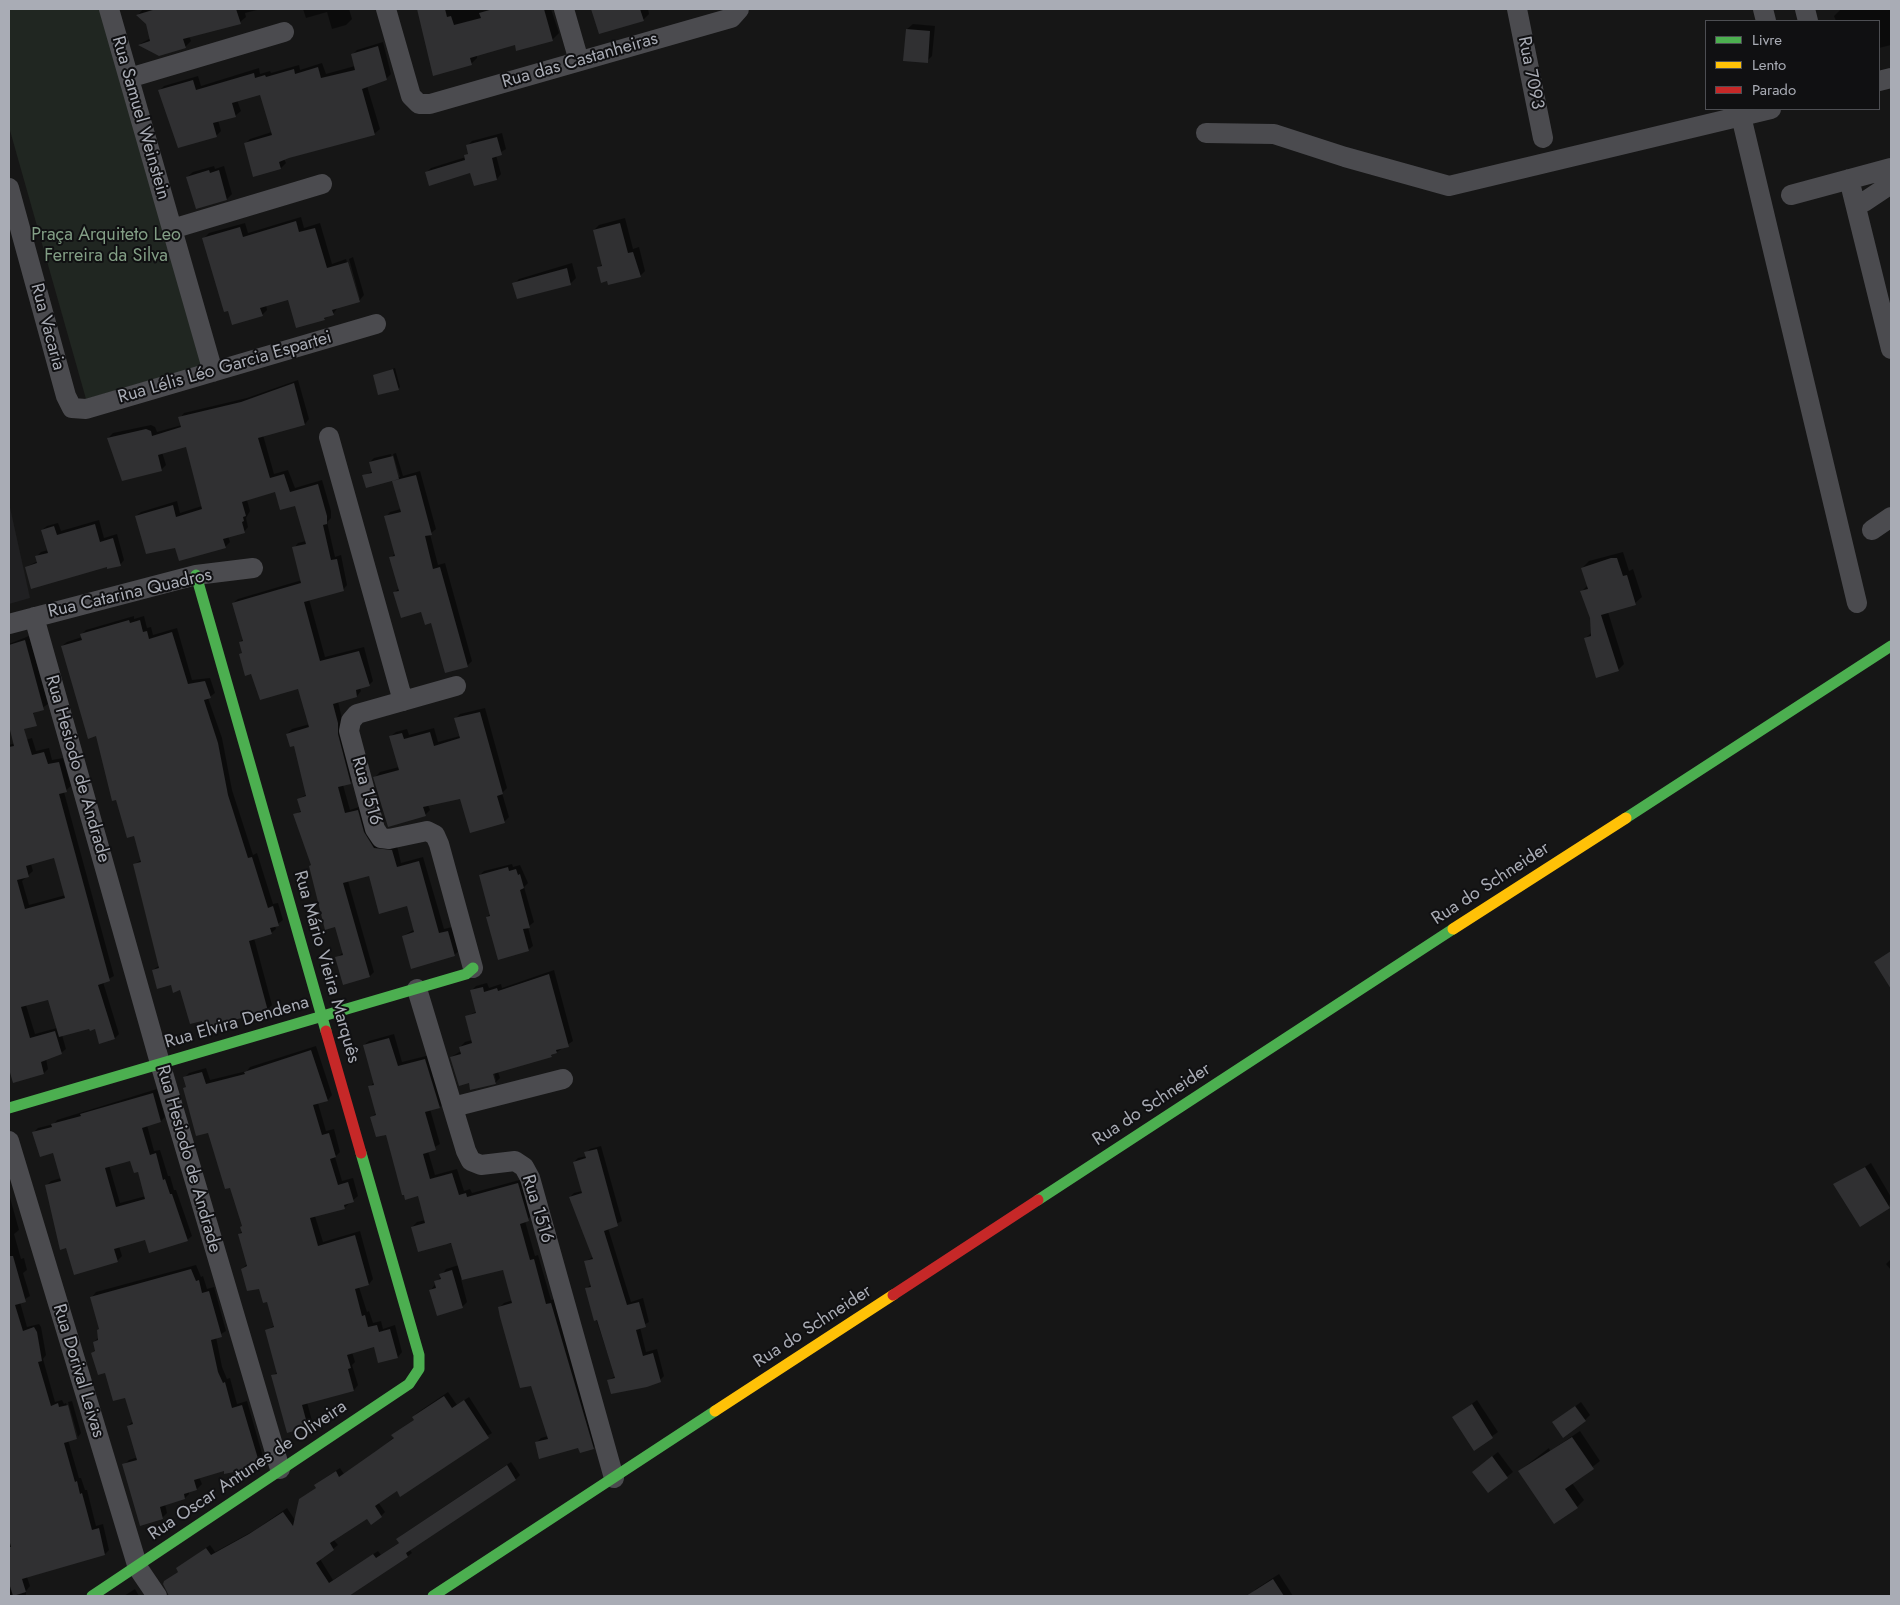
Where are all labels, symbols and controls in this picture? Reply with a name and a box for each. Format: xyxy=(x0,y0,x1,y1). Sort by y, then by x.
legend xyxy=(1705,20,1880,110)
street label: Rua das Castanheiras xyxy=(499,28,661,94)
text: Livre xyxy=(1752,29,1782,51)
street label: Rua Samuel Weinstein xyxy=(106,34,174,202)
street label: Rua 7093 xyxy=(1512,35,1548,111)
text: Lento xyxy=(1752,54,1786,76)
text: Parado xyxy=(1752,79,1796,101)
park label: Praça Arquiteto Leo Ferreira da Silva xyxy=(31,225,181,268)
street label: Rua Vacaria xyxy=(25,281,69,373)
street label: Rua Lélis Léo Garcia Espartei xyxy=(116,327,334,409)
street label: Rua Catarina Quadros xyxy=(46,565,214,623)
street label: Rua Hesiodo de Andrade xyxy=(40,673,114,865)
street label: Rua 1516 xyxy=(346,754,386,828)
street label: Rua do Schneider xyxy=(1428,838,1554,930)
street label: Rua Mário Vieira Marquês xyxy=(288,868,364,1066)
street label: Rua Elvira Dendena xyxy=(162,992,312,1054)
street label: Rua do Schneider xyxy=(1089,1059,1215,1151)
street label: Rua Hesiodo de Andrade xyxy=(151,1063,225,1255)
street label: Rua 1516 xyxy=(516,1172,558,1246)
street label: Rua do Schneider xyxy=(750,1281,876,1373)
street label: Rua Dorival Leivas xyxy=(47,1302,109,1440)
street label: Rua Oscar Antunes de Oliveira xyxy=(145,1396,351,1546)

